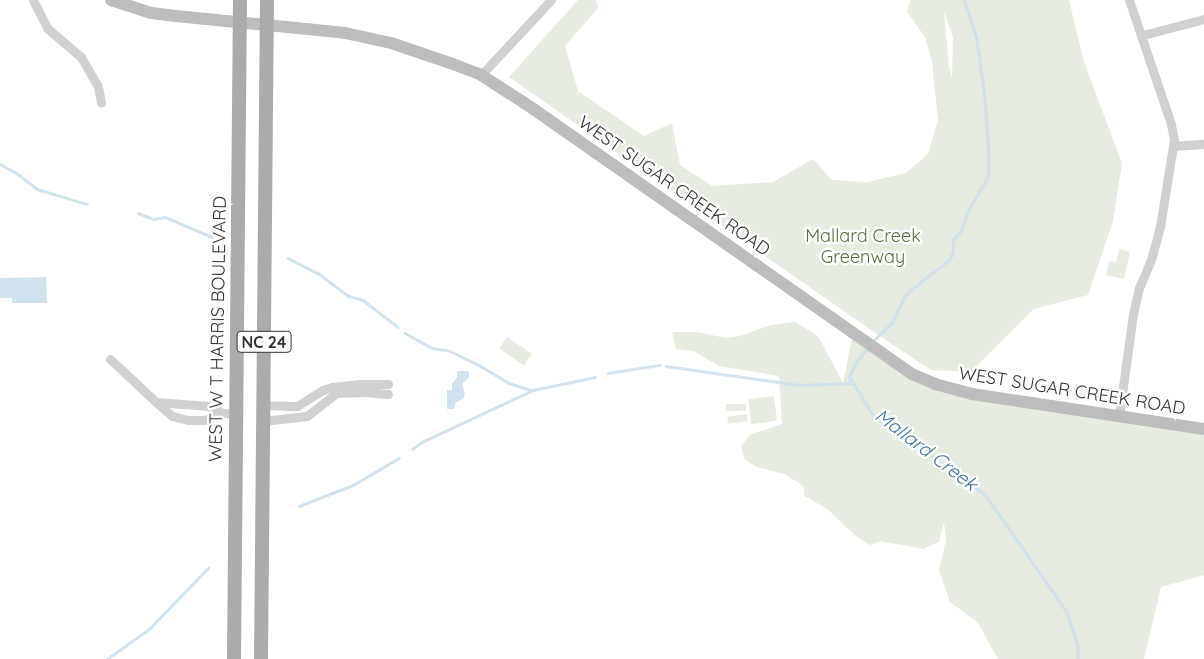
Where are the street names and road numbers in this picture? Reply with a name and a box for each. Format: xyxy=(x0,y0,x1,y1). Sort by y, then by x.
street label: WEST SUGAR CREEK ROAD xyxy=(574,111,774,261)
street label: WEST W T HARRIS BOULEVARD xyxy=(205,196,231,462)
road number: NC 24 xyxy=(236,328,292,356)
street label: WEST SUGAR CREEK ROAD xyxy=(957,362,1187,420)

